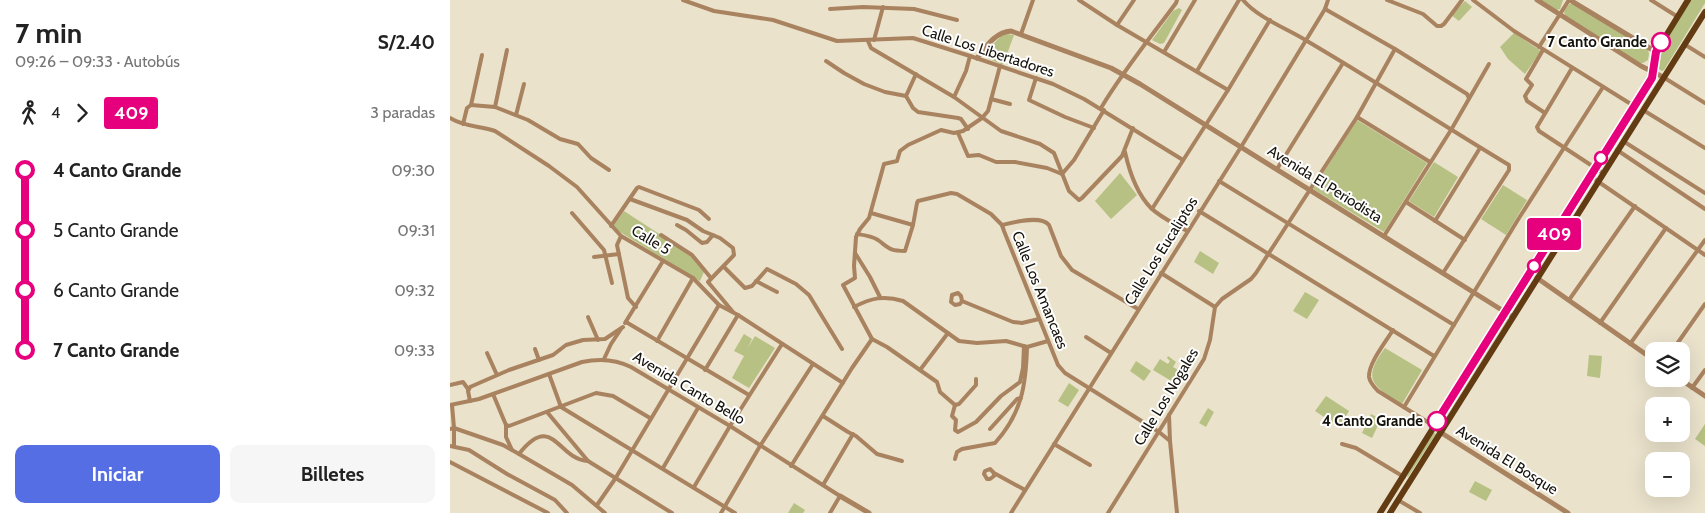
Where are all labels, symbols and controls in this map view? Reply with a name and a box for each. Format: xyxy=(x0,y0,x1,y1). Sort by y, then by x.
text: 7 min xyxy=(15,16,82,50)
street label: Calle Los Libertadores xyxy=(919,21,1057,81)
text: S/2.40 xyxy=(378,31,435,54)
marker: 7 Canto Grande xyxy=(1651,32,1671,52)
place label: 7 Canto Grande xyxy=(1547,33,1647,51)
text: 09:26 – 09:33 · Autobús xyxy=(15,52,180,71)
icon: walk xyxy=(15,99,43,127)
icon: forward xyxy=(68,99,96,127)
text: 409 xyxy=(114,102,148,124)
text: 4 xyxy=(51,103,60,122)
text: 3 paradas xyxy=(370,103,435,122)
street label: Avenida El Periodista xyxy=(1264,142,1386,227)
unlabelled marker xyxy=(1594,151,1608,165)
text: 4 Canto Grande xyxy=(53,159,181,182)
text: 09:30 xyxy=(392,161,435,180)
street label: Calle Los Eucaliptos xyxy=(1121,194,1201,308)
line badge: 409 xyxy=(1525,218,1583,250)
text: 5 Canto Grande xyxy=(53,219,178,242)
text: 09:31 xyxy=(398,221,435,240)
street label: Calle 5 xyxy=(628,221,674,259)
text: 409 xyxy=(1537,223,1571,245)
street label: Calle Los Amancaes xyxy=(1008,228,1072,352)
unlabelled marker xyxy=(1527,259,1541,273)
text: 6 Canto Grande xyxy=(53,279,179,302)
text: 09:32 xyxy=(394,281,435,300)
text: 7 Canto Grande xyxy=(53,339,179,362)
text: 09:33 xyxy=(394,341,435,360)
map controls xyxy=(1645,342,1690,497)
button: layers xyxy=(1645,342,1690,387)
street label: Calle Los Nogales xyxy=(1130,345,1202,449)
street label: Avenida Canto Bello xyxy=(630,347,748,429)
button: + xyxy=(1645,397,1690,442)
marker: 4 Canto Grande xyxy=(1427,411,1447,431)
place label: 4 Canto Grande xyxy=(1322,412,1423,430)
street label: Avenida El Bosque xyxy=(1453,421,1561,499)
button: Iniciar xyxy=(15,445,220,503)
button: Billetes xyxy=(230,445,435,503)
button: − xyxy=(1645,452,1690,497)

